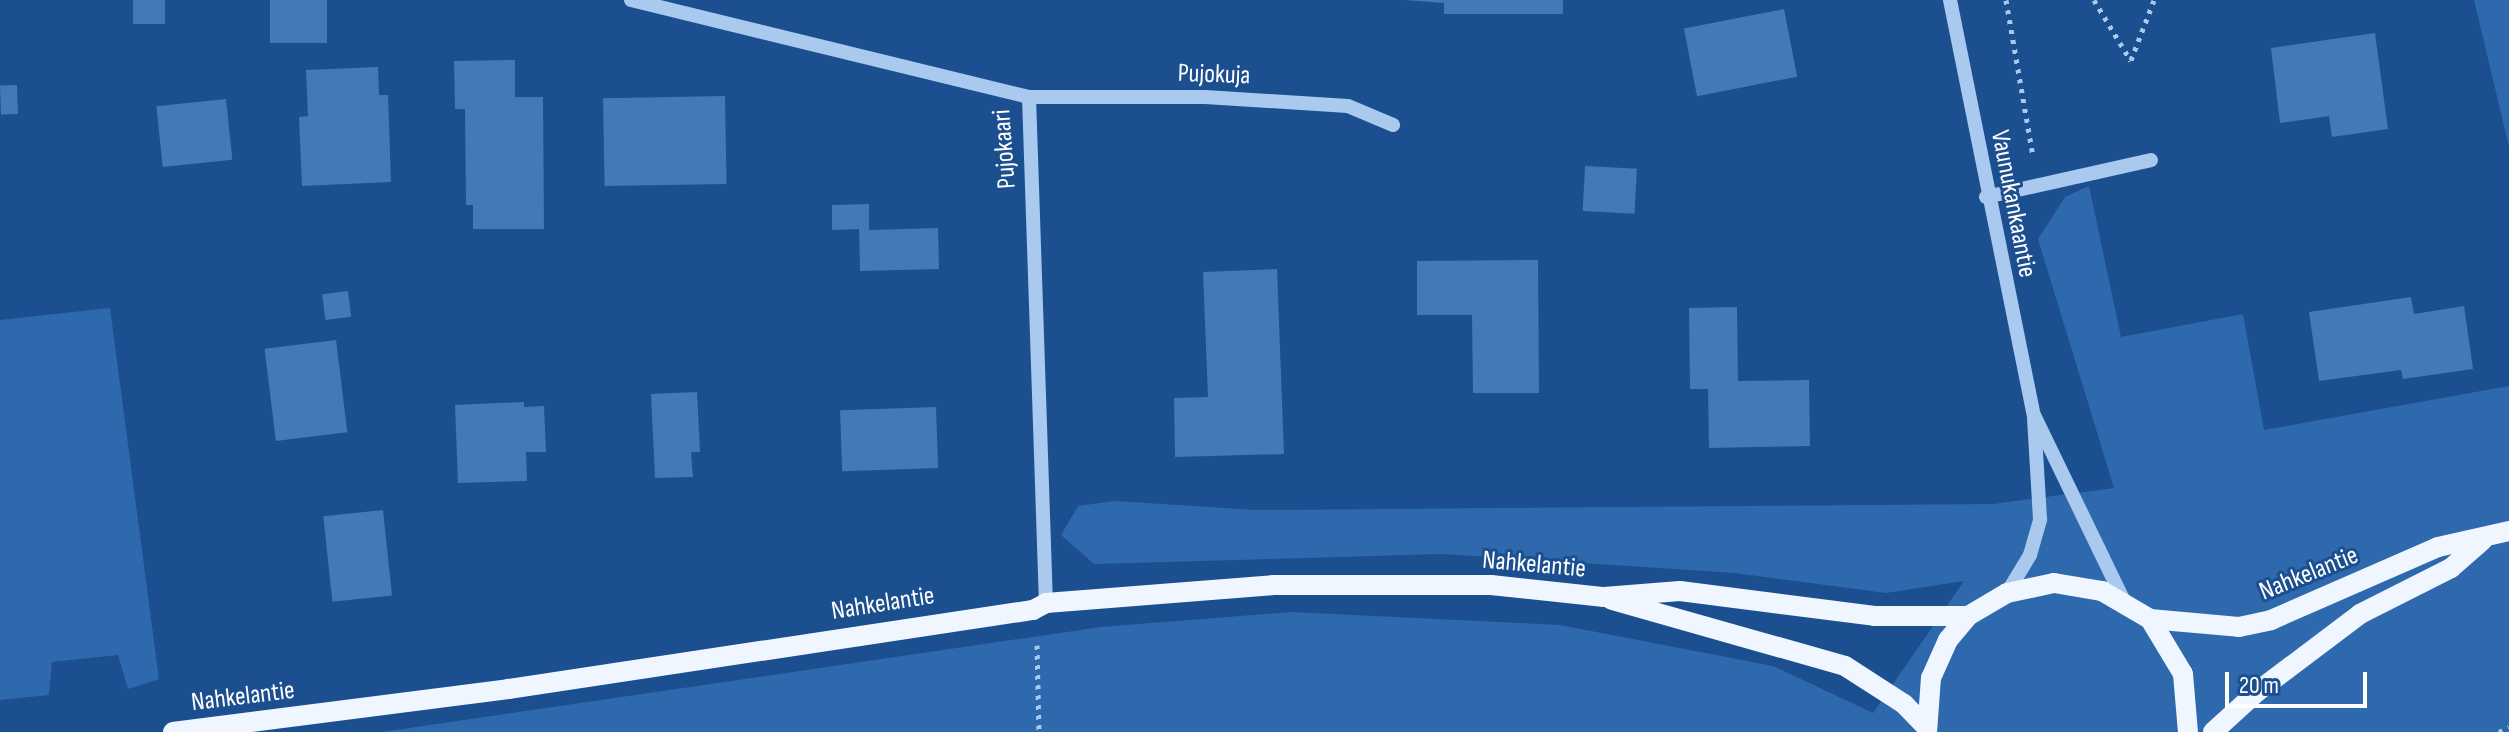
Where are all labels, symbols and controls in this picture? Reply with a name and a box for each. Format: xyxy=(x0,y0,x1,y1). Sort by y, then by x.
street label: Pujokuja xyxy=(1177,58,1251,92)
street label: Pujokaari xyxy=(987,108,1023,190)
street label: Vaunukankaantie xyxy=(1983,128,2043,280)
street label: Nahkelantie xyxy=(2255,540,2363,608)
street label: Nahkelantie xyxy=(1481,545,1587,585)
street label: Nahkelantie xyxy=(829,580,937,628)
scale bar xyxy=(2229,656,2371,706)
text: 20 m xyxy=(2239,671,2279,700)
street label: Nahkelantie xyxy=(190,675,296,719)

